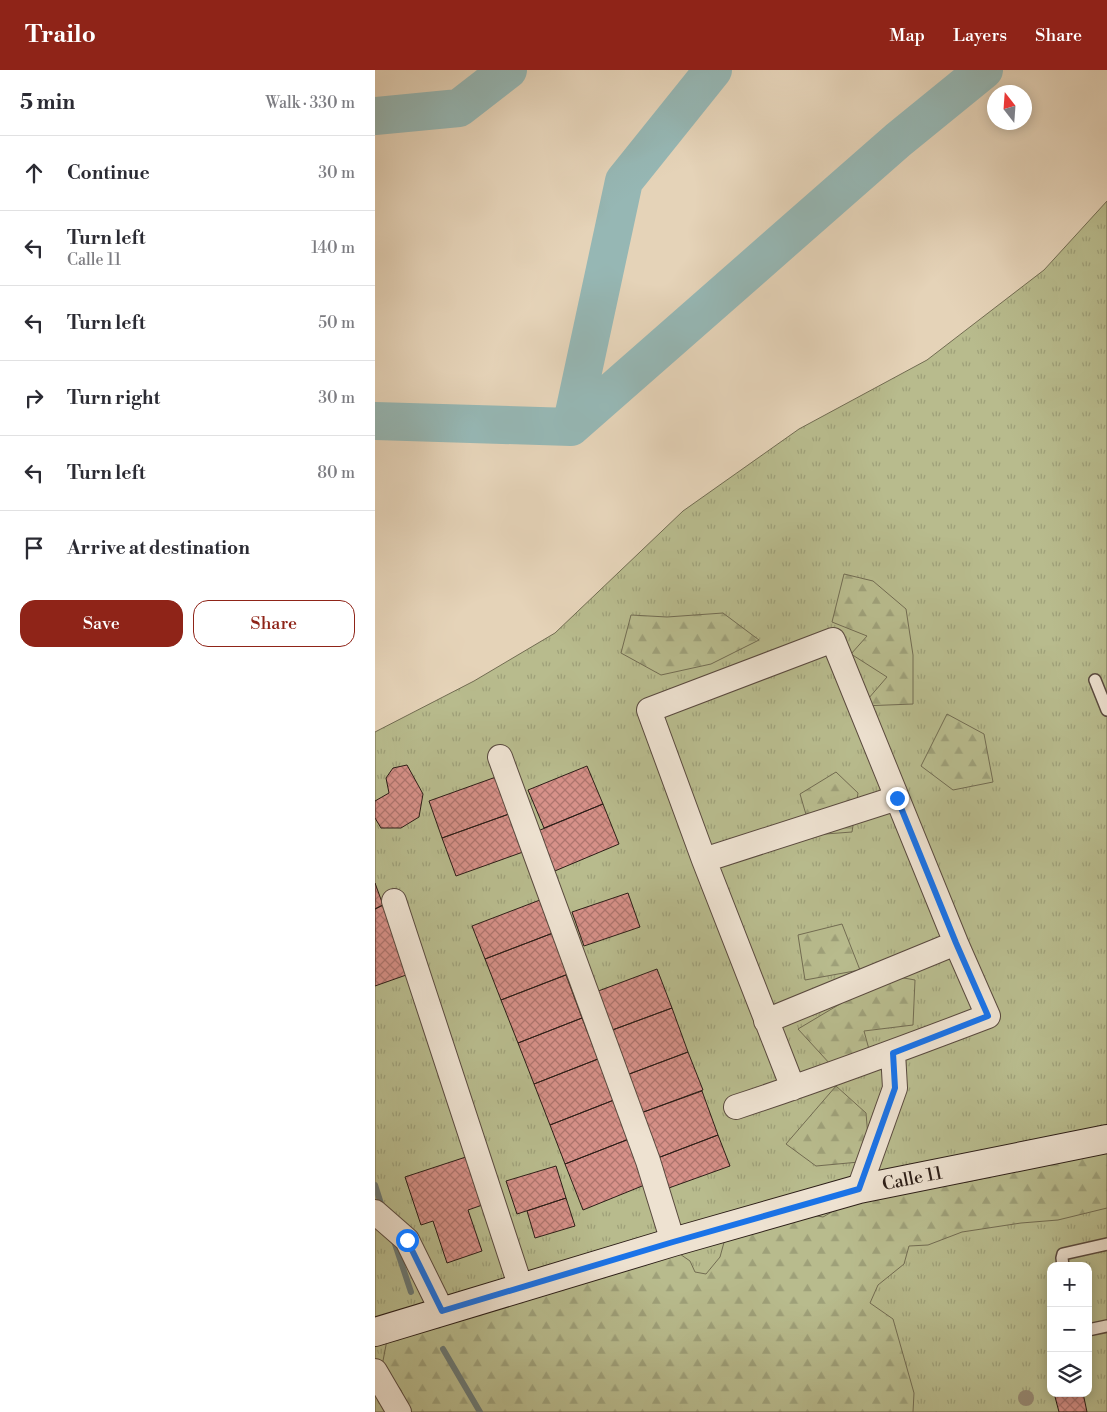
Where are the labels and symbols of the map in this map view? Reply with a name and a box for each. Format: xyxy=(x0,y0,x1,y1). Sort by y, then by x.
north arrow xyxy=(987,85,1032,130)
route end xyxy=(886,787,909,810)
street label: Calle 11 xyxy=(880,1161,945,1196)
route start xyxy=(396,1229,419,1252)

